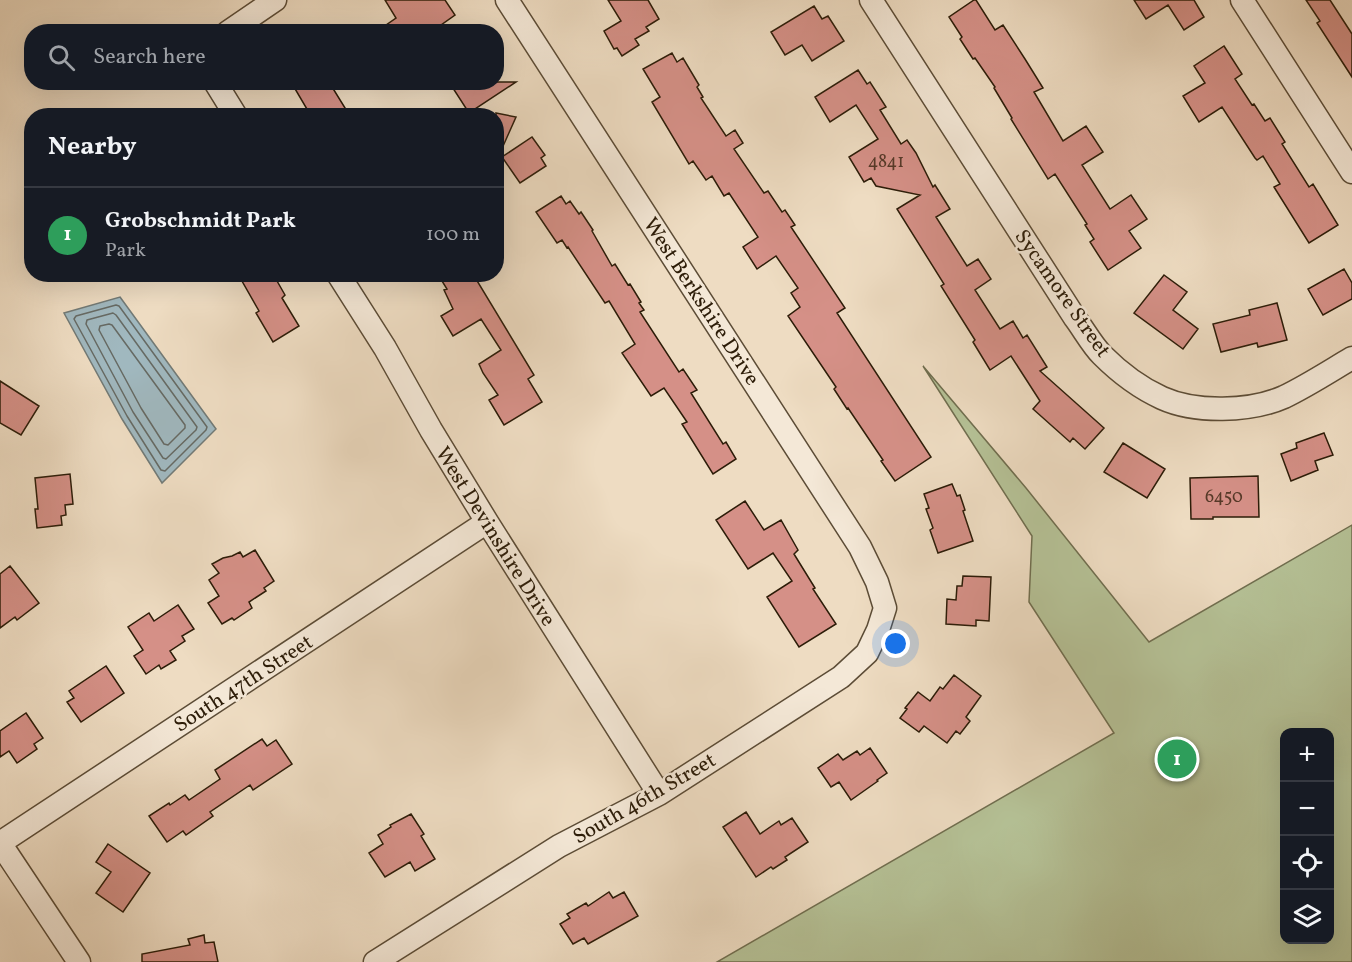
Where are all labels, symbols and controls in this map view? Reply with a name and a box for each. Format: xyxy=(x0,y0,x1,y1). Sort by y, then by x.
search box xyxy=(24,24,504,90)
icon: search xyxy=(45,41,78,74)
text: Search here xyxy=(93,42,206,73)
text: Nearby xyxy=(48,129,137,165)
house number: 4841 xyxy=(868,150,904,175)
text: Grobschmidt Park xyxy=(105,206,296,237)
street label: West Berkshire Drive xyxy=(635,212,766,392)
text: 1 xyxy=(63,221,72,249)
text: 100 m xyxy=(426,221,480,249)
street label: Sycamore Street xyxy=(1007,224,1117,364)
text: Park xyxy=(105,237,146,265)
street label: West Devinshire Drive xyxy=(428,441,562,632)
house number: 6450 xyxy=(1205,485,1243,510)
street label: South 47th Street xyxy=(169,628,319,740)
your location xyxy=(881,629,910,658)
map controls xyxy=(1280,728,1334,944)
button: + xyxy=(1280,728,1334,782)
pin: 1 xyxy=(1158,736,1196,782)
street label: South 46th Street xyxy=(568,747,722,852)
button: − xyxy=(1280,782,1334,836)
button: locate xyxy=(1280,836,1334,890)
button: layers xyxy=(1280,890,1334,944)

